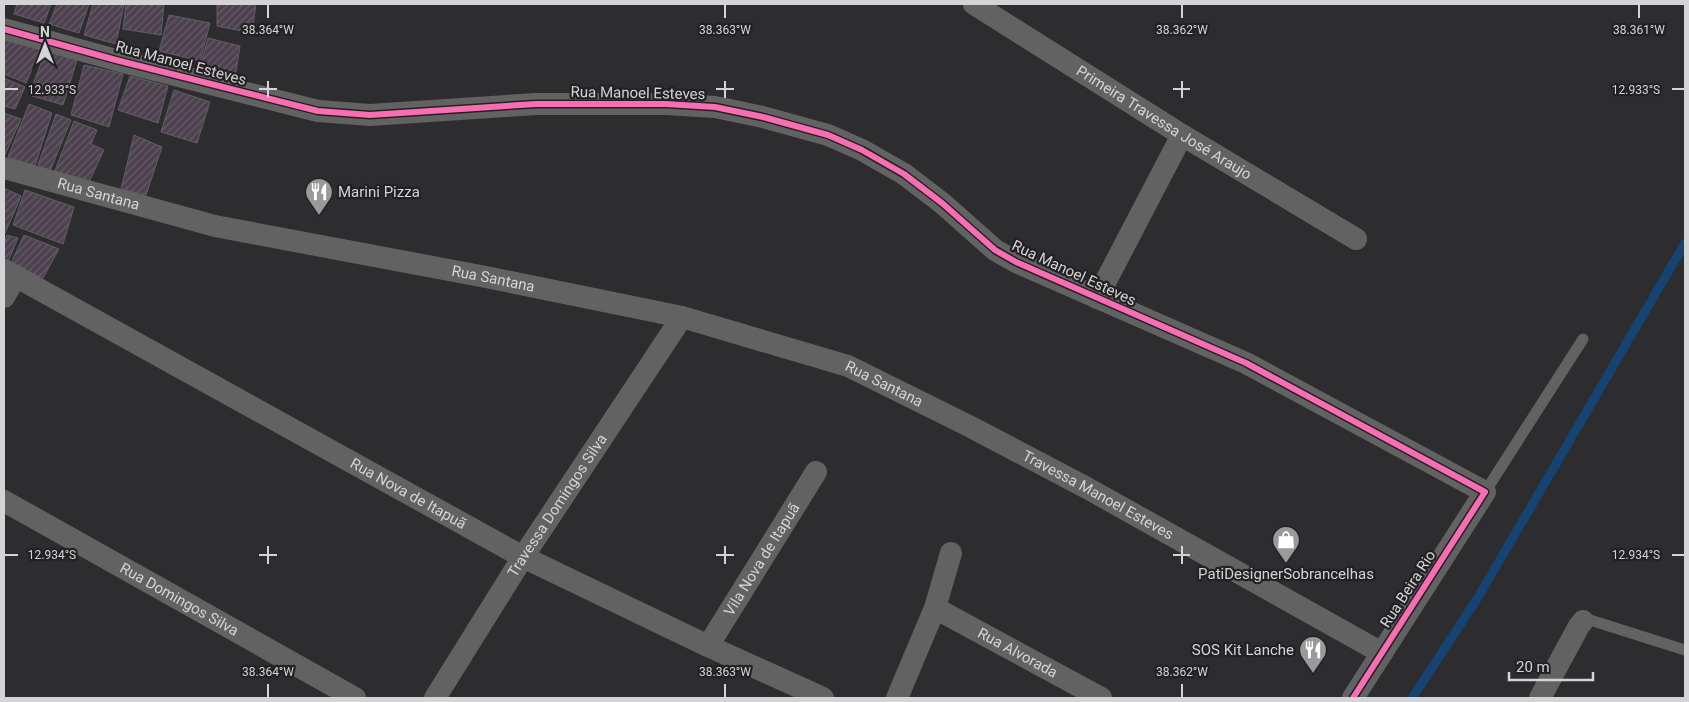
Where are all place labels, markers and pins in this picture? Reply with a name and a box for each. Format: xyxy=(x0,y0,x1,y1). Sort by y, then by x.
restaurant icon: Marini Pizza xyxy=(304,177,334,216)
place label: Marini Pizza xyxy=(338,183,420,201)
shop icon: PatiDesignerSobrancelhas xyxy=(1271,525,1301,564)
place label: PatiDesignerSobrancelhas xyxy=(1198,565,1374,583)
restaurant icon: SOS Kit Lanche xyxy=(1298,635,1328,674)
place label: SOS Kit Lanche xyxy=(1192,641,1294,659)

